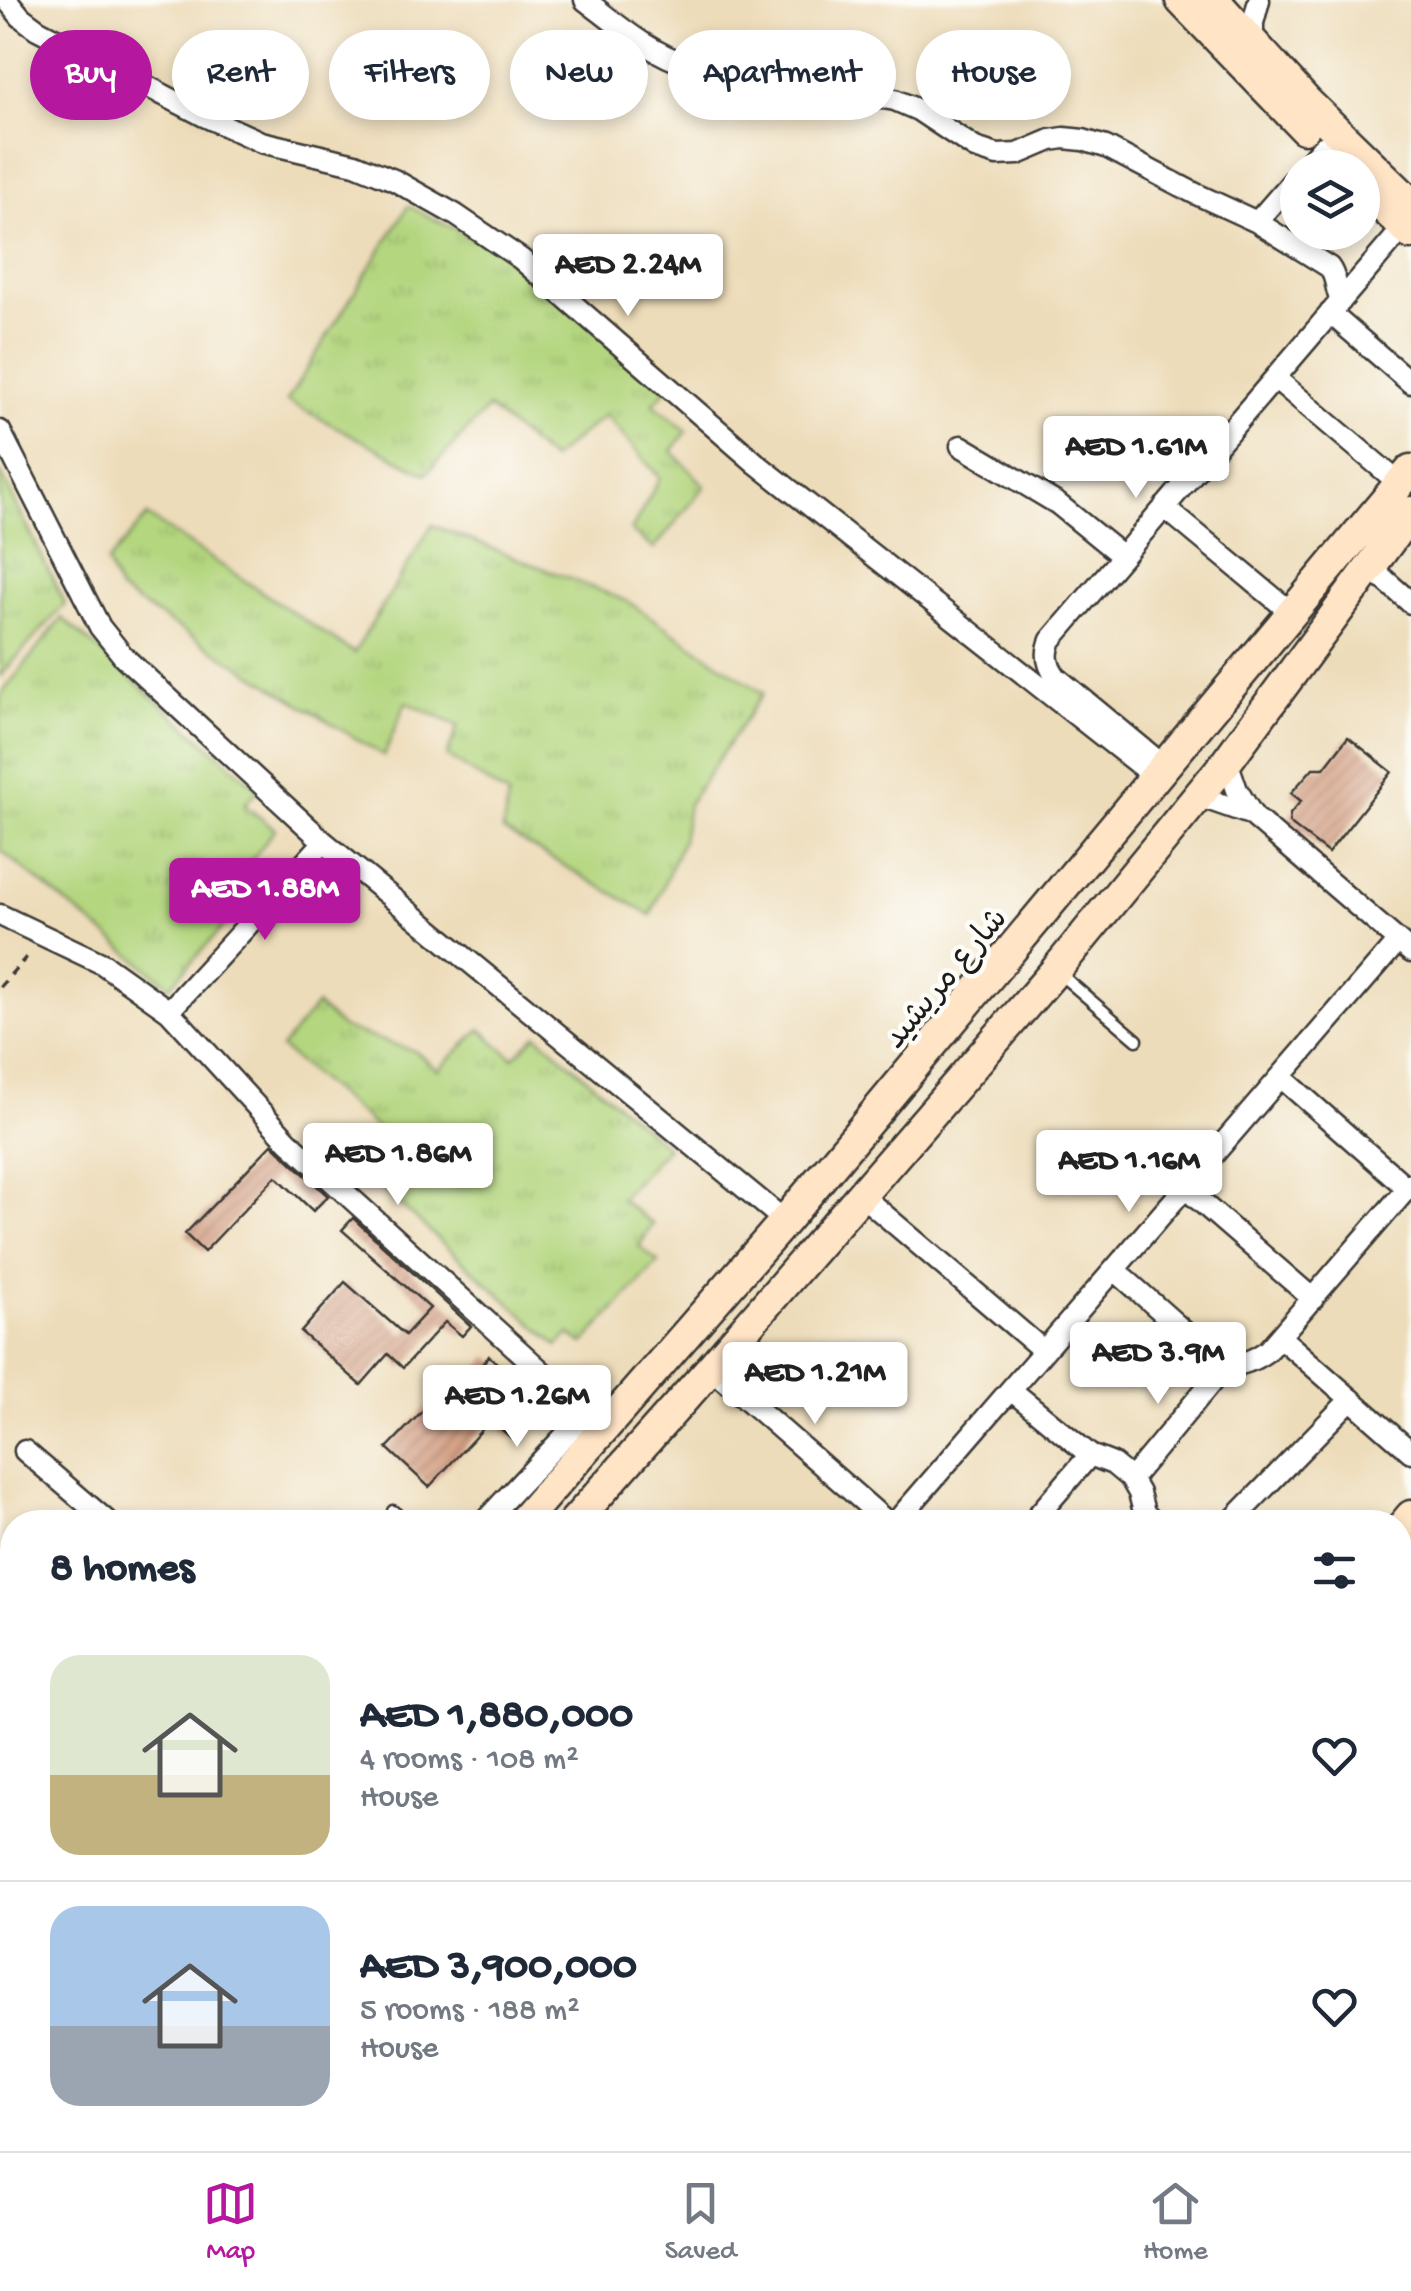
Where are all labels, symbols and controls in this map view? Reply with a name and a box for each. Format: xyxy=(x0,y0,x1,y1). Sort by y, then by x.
chip: Buy xyxy=(30,30,152,120)
chip: Rent xyxy=(172,30,309,120)
chip: Filters xyxy=(329,30,490,120)
chip: New xyxy=(510,30,648,120)
chip: Apartment xyxy=(668,30,896,120)
chip: House xyxy=(916,30,1071,120)
map controls xyxy=(1280,150,1380,250)
button: layers xyxy=(1280,150,1380,250)
pin: AED 2.24M xyxy=(514,234,742,319)
text: AED 2.24M xyxy=(555,247,701,285)
pin: AED 1.61M xyxy=(1022,416,1250,501)
text: AED 1.61M xyxy=(1065,429,1207,467)
pin: AED 1.88M xyxy=(151,858,379,943)
text: AED 1.88M xyxy=(191,871,339,909)
street label: شارع مريشيد xyxy=(878,902,1018,1058)
pin: AED 1.86M xyxy=(284,1123,512,1208)
pin: AED 1.16M xyxy=(1015,1130,1243,1215)
text: AED 1.86M xyxy=(325,1136,471,1174)
text: AED 1.16M xyxy=(1058,1143,1200,1181)
pin: AED 3.9M xyxy=(1055,1322,1261,1407)
text: AED 3.9M xyxy=(1092,1335,1224,1373)
pin: AED 1.21M xyxy=(701,1342,929,1427)
text: AED 1.21M xyxy=(744,1355,886,1393)
pin: AED 1.26M xyxy=(403,1365,631,1450)
text: AED 1.26M xyxy=(445,1378,589,1416)
icon: filters xyxy=(1307,1543,1362,1598)
text: 8 homes xyxy=(50,1546,194,1595)
text: AED 1,880,000 xyxy=(360,1693,633,1742)
icon: home xyxy=(130,1695,250,1815)
icon: heart xyxy=(1307,1728,1362,1783)
text: 4 rooms · 108 m² xyxy=(360,1742,579,1780)
text: House xyxy=(360,1780,438,1818)
text: AED 3,900,000 xyxy=(360,1944,637,1993)
icon: home xyxy=(130,1946,250,2066)
icon: heart xyxy=(1307,1979,1362,2034)
text: 5 rooms · 188 m² xyxy=(360,1993,580,2031)
text: House xyxy=(360,2031,438,2069)
tab: Map xyxy=(203,2176,258,2269)
tab: Saved xyxy=(665,2176,736,2269)
tab: Home xyxy=(1143,2176,1208,2269)

